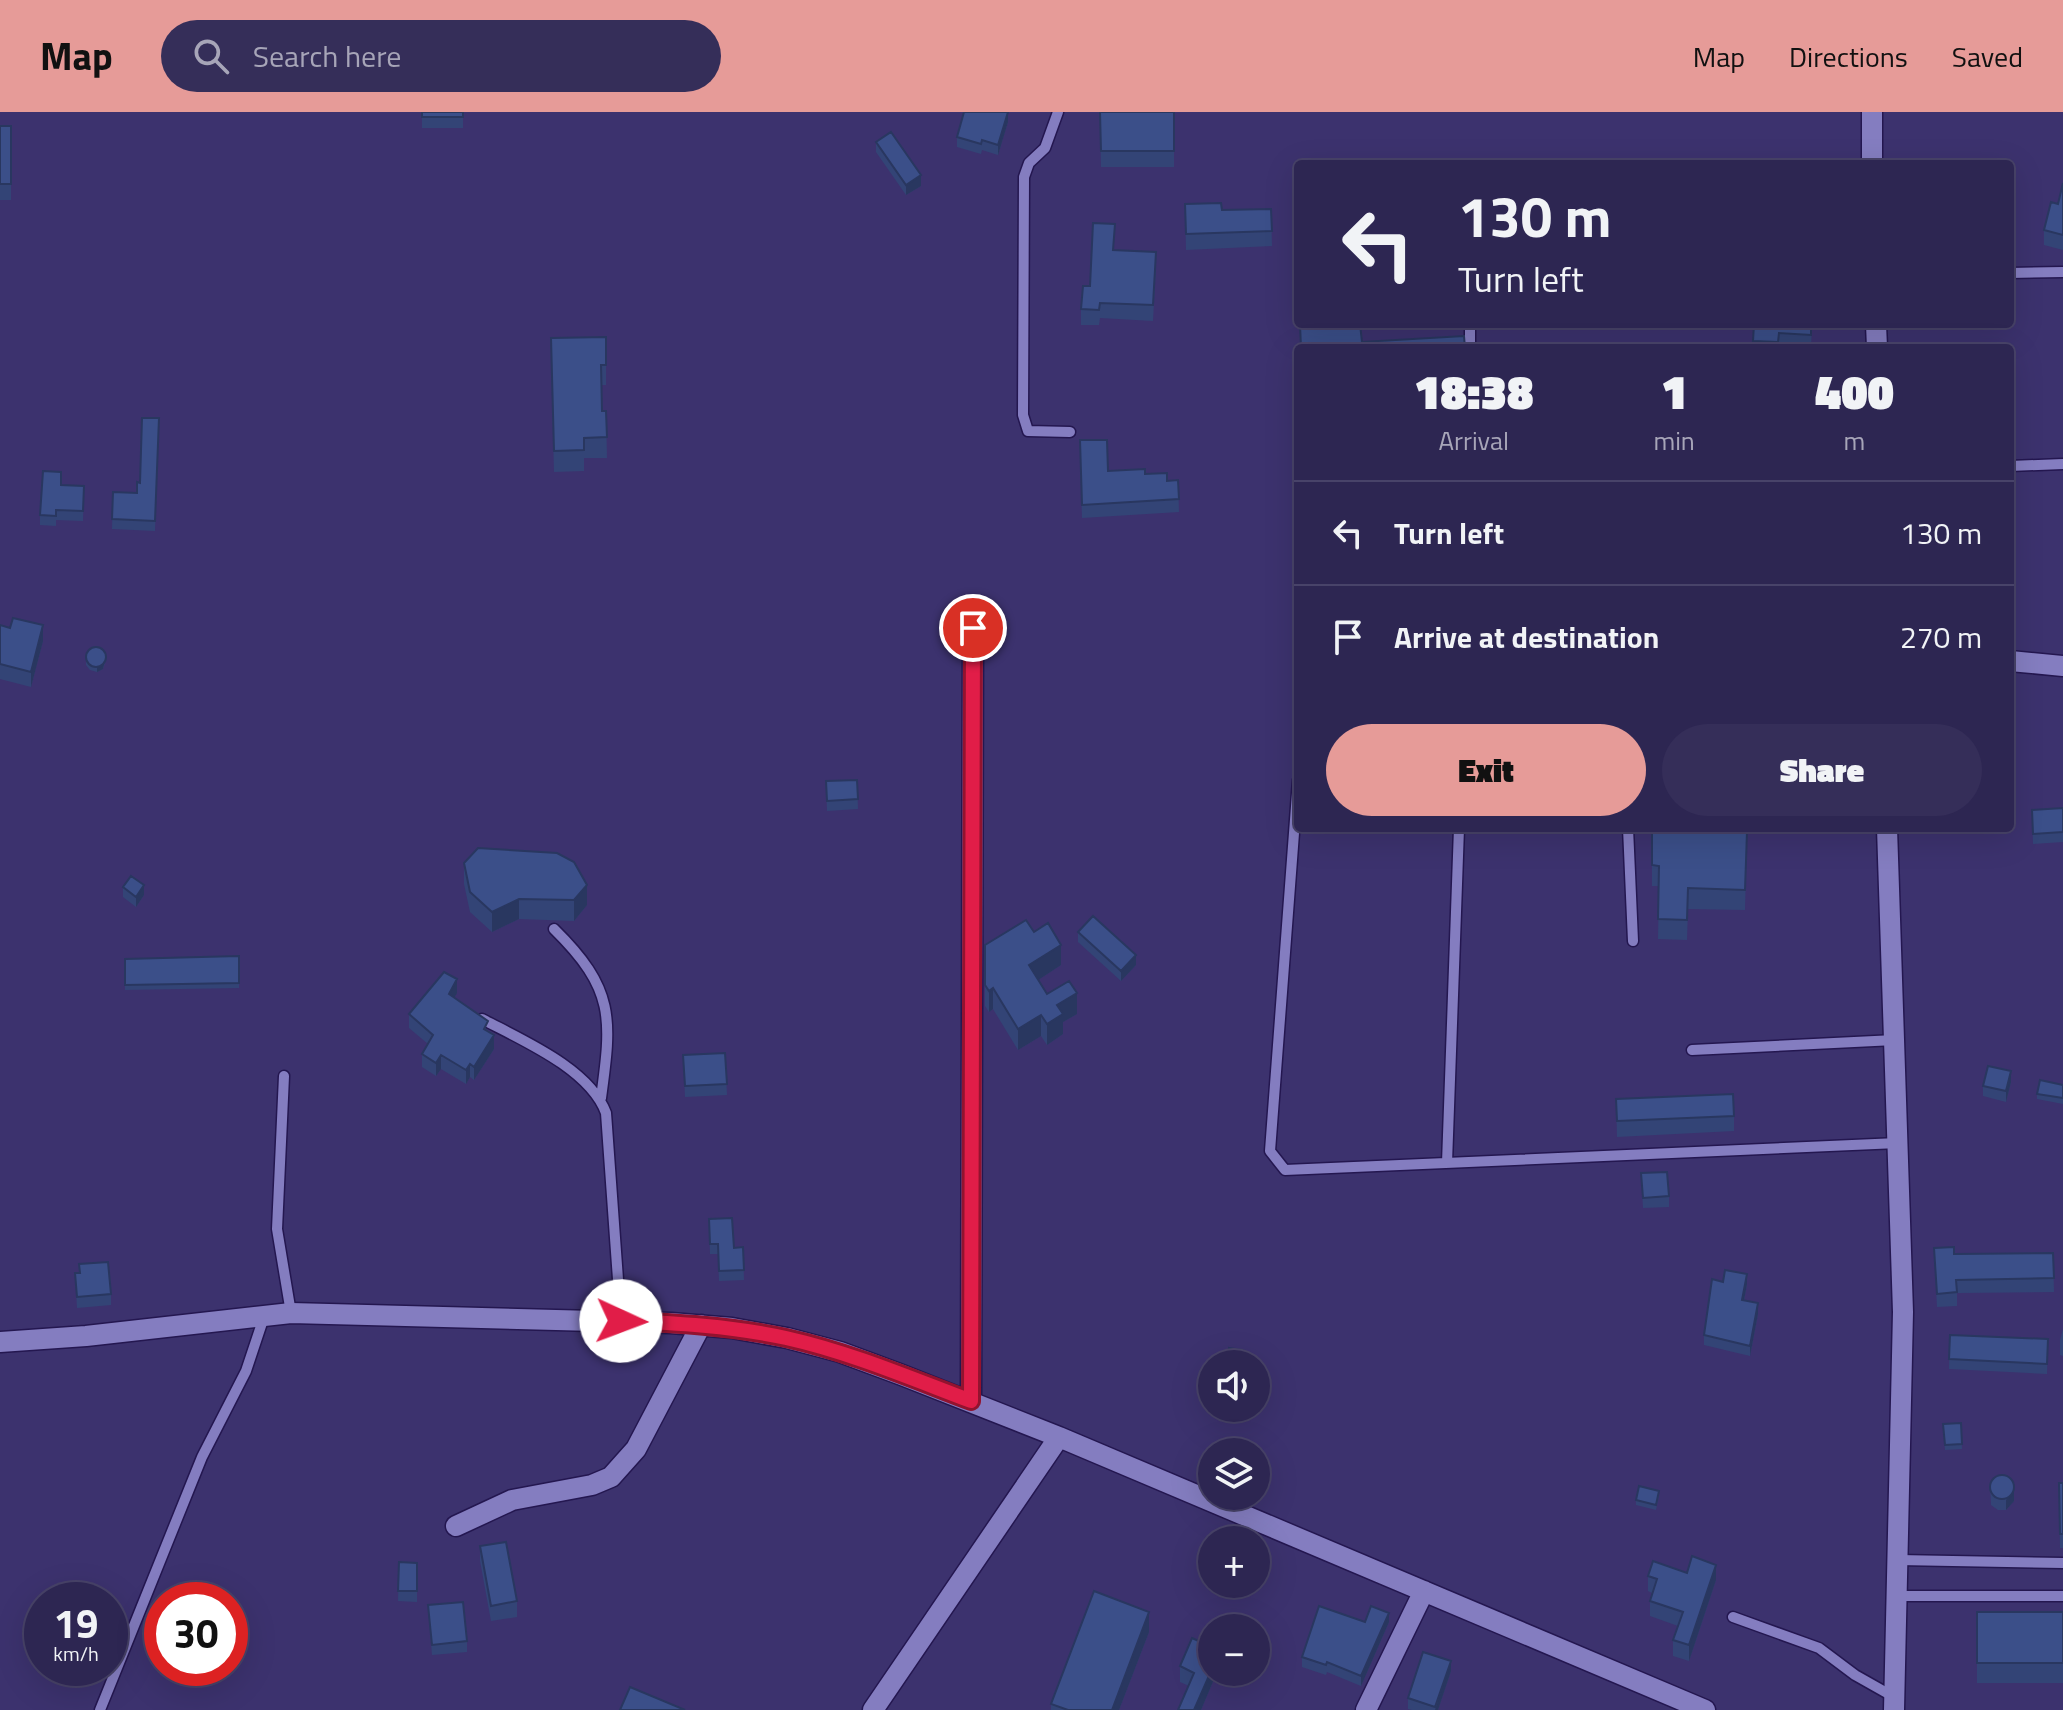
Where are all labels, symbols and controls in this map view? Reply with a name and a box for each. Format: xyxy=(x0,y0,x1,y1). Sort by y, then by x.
search box xyxy=(161,20,721,92)
text: Map xyxy=(40,27,113,85)
text: Search here xyxy=(253,33,402,79)
icon: search xyxy=(189,34,233,78)
text: Map xyxy=(1693,35,1745,78)
text: Directions xyxy=(1789,35,1908,78)
text: Saved xyxy=(1952,35,2023,78)
text: 130 m xyxy=(1458,174,1611,259)
icon: left xyxy=(1326,192,1430,296)
text: Turn left xyxy=(1458,251,1584,306)
text: 18:38 xyxy=(1414,355,1533,428)
text: 1 xyxy=(1661,355,1687,428)
text: 400 xyxy=(1815,355,1894,428)
text: Arrival xyxy=(1438,421,1509,460)
text: min xyxy=(1653,421,1695,460)
text: m xyxy=(1844,421,1865,460)
text: Turn left xyxy=(1394,510,1504,556)
text: 130 m xyxy=(1900,510,1982,556)
icon: left xyxy=(1326,511,1370,555)
pin xyxy=(939,594,1007,662)
icon: arrive xyxy=(951,606,995,650)
text: Arrive at destination xyxy=(1394,614,1659,660)
text: 270 m xyxy=(1900,614,1982,660)
icon: arrive xyxy=(1326,615,1370,659)
button: Exit xyxy=(1326,724,1646,816)
button: Share xyxy=(1662,724,1982,816)
position arrow xyxy=(579,1279,663,1363)
map controls xyxy=(1198,1350,1270,1686)
button: sound xyxy=(1198,1350,1270,1422)
button: layers xyxy=(1198,1438,1270,1510)
button: + xyxy=(1198,1526,1270,1598)
speed limit sign: 30 xyxy=(144,1582,248,1686)
text: 19 xyxy=(54,1593,98,1654)
button: − xyxy=(1198,1614,1270,1686)
text: km/h xyxy=(53,1638,99,1669)

